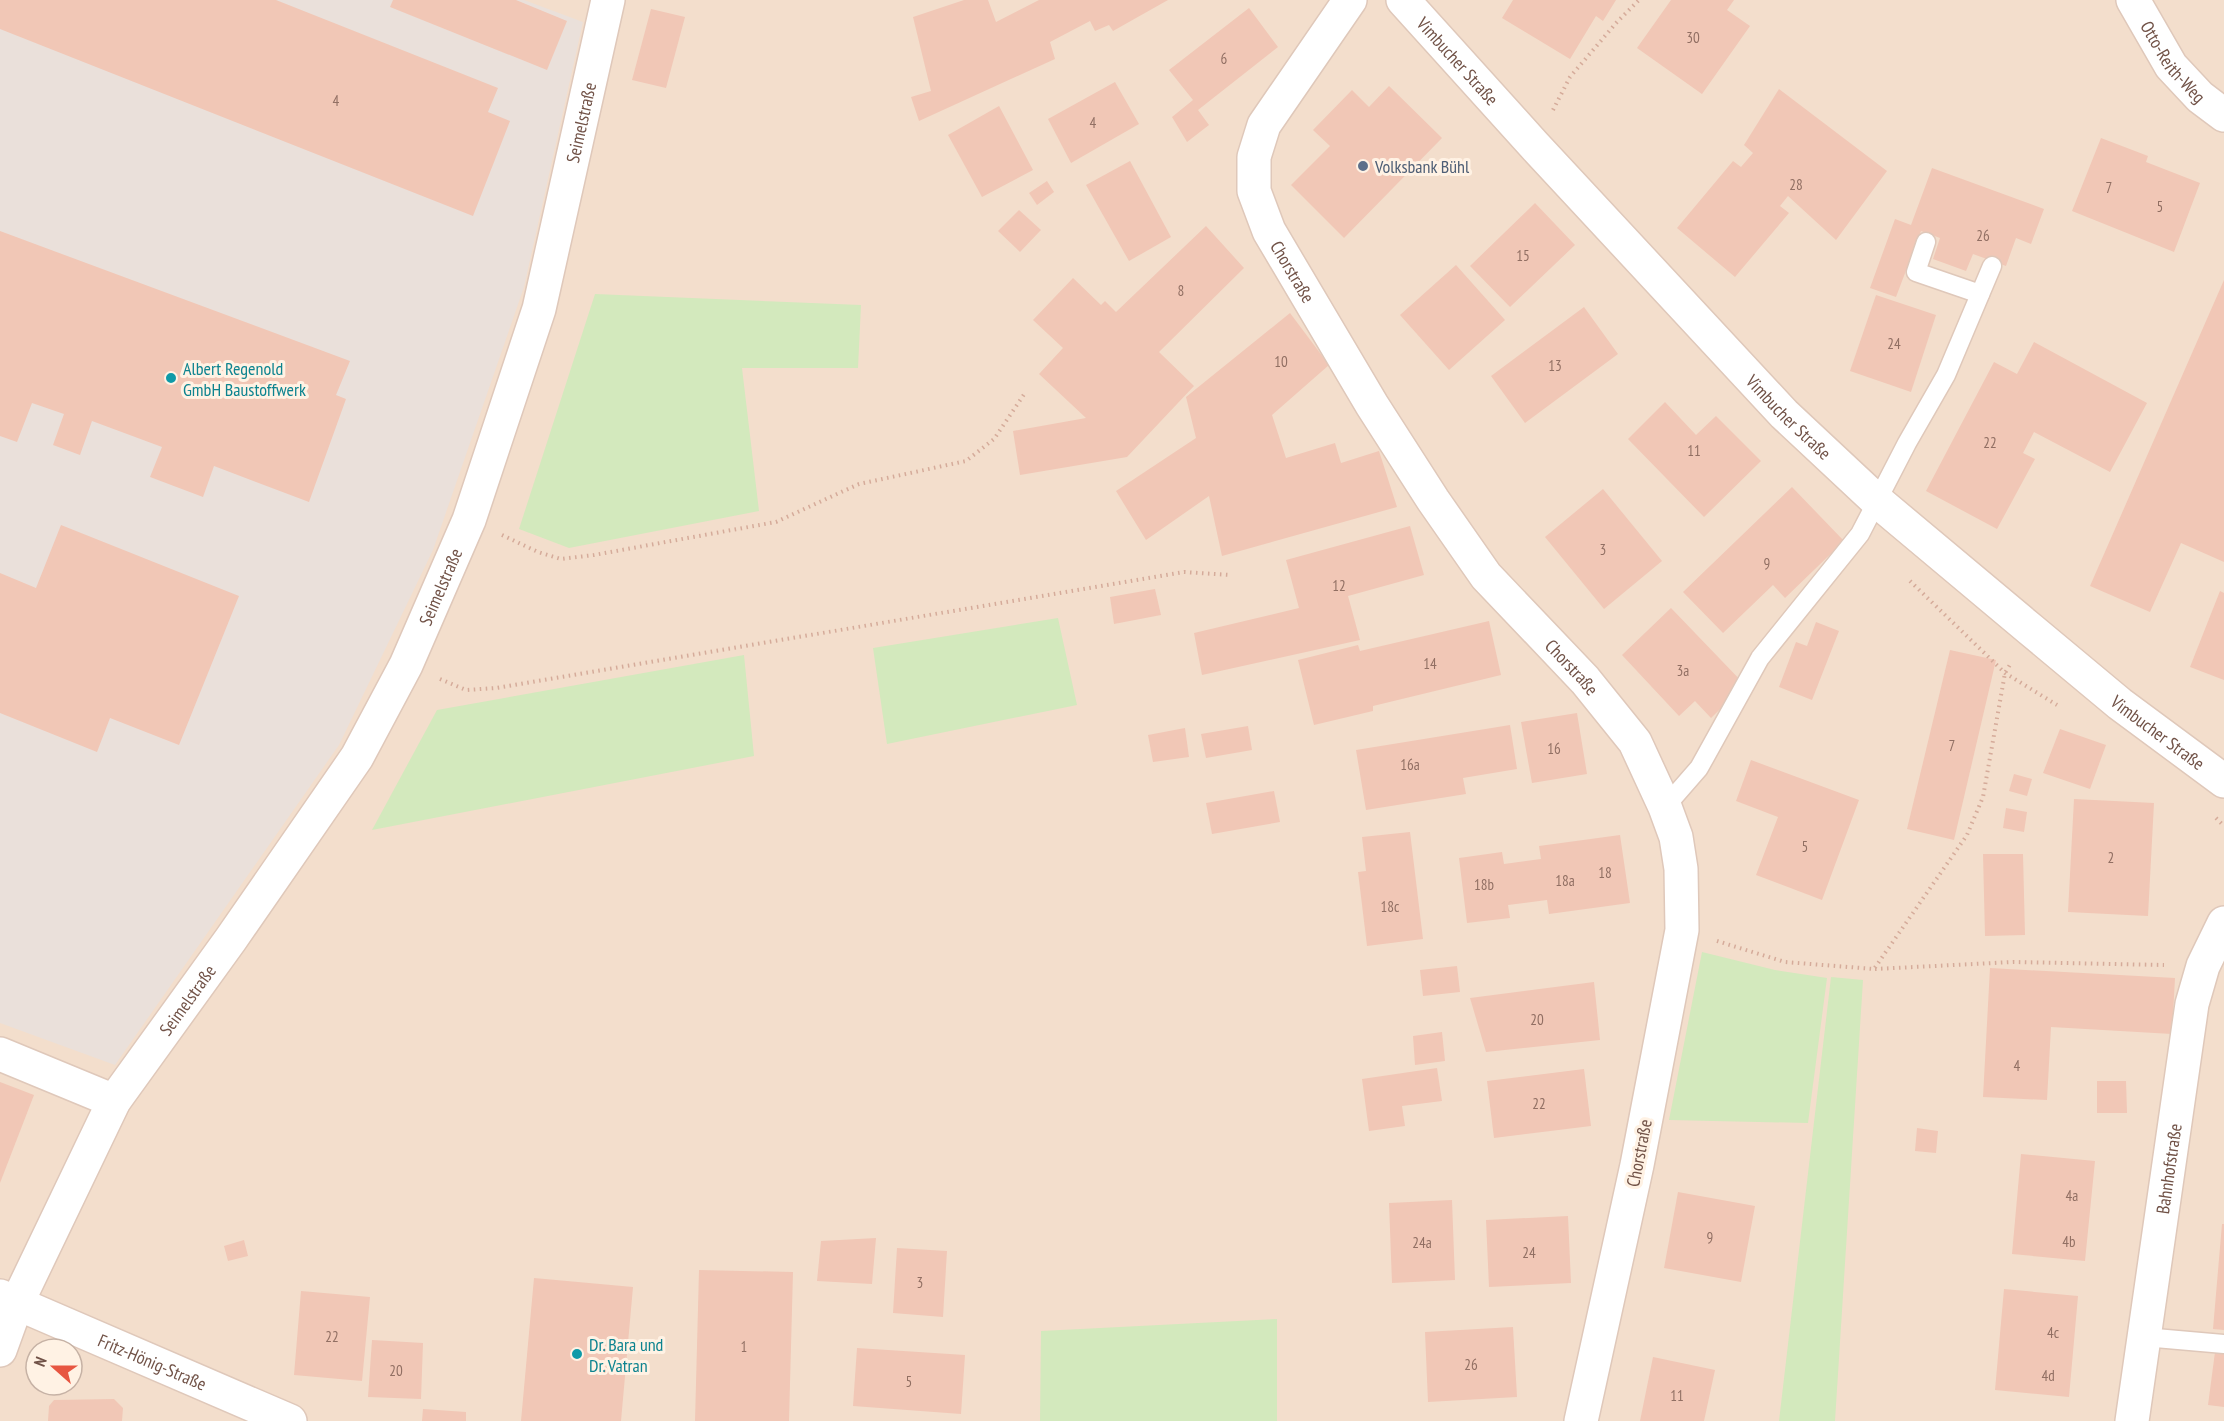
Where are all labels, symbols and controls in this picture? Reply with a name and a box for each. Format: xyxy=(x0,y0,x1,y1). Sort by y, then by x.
street label: Vimbucher Straße xyxy=(1411,11,1504,110)
street label: Otto-Reith-Weg xyxy=(2136,17,2211,108)
house number: 30 xyxy=(1686,28,1700,47)
house number: 6 xyxy=(1221,49,1228,68)
street label: Seimelstraße xyxy=(561,80,601,165)
house number: 4 xyxy=(333,91,340,110)
house number: 4 xyxy=(1090,113,1097,132)
place label: Volksbank Bühl xyxy=(1374,155,1470,178)
marker: Volksbank Bühl xyxy=(1356,159,1370,173)
house number: 28 xyxy=(1789,175,1803,194)
house number: 7 xyxy=(2106,178,2112,197)
house number: 5 xyxy=(2157,197,2163,216)
house number: 26 xyxy=(1976,226,1990,245)
street label: Chorstraße xyxy=(1266,236,1320,307)
house number: 15 xyxy=(1516,246,1530,265)
house number: 8 xyxy=(1178,281,1184,300)
house number: 24 xyxy=(1887,334,1901,353)
house number: 10 xyxy=(1274,352,1288,371)
house number: 13 xyxy=(1548,356,1562,375)
place label: Albert Regenold GmbH Baustoffwerk xyxy=(183,357,306,401)
street label: Vimbucher Straße xyxy=(1741,369,1836,464)
marker: Albert Regenold GmbH Baustoffwerk xyxy=(164,371,178,385)
house number: 22 xyxy=(1983,433,1997,452)
house number: 11 xyxy=(1687,441,1701,460)
house number: 3 xyxy=(1600,540,1606,559)
street label: Seimelstraße xyxy=(413,544,467,629)
house number: 9 xyxy=(1764,554,1770,573)
house number: 12 xyxy=(1332,576,1346,595)
street label: Chorstraße xyxy=(1540,634,1604,700)
house number: 14 xyxy=(1423,654,1437,673)
house number: 3a xyxy=(1677,661,1689,680)
street label: Vimbucher Straße xyxy=(2106,689,2210,775)
house number: 7 xyxy=(1949,736,1955,755)
house number: 16 xyxy=(1547,739,1561,758)
house number: 16a xyxy=(1400,755,1420,774)
house number: 5 xyxy=(1802,837,1808,856)
house number: 2 xyxy=(2108,848,2114,867)
house number: 18 xyxy=(1598,863,1612,882)
house number: 18a xyxy=(1555,871,1575,890)
house number: 18b xyxy=(1474,875,1494,894)
house number: 18c xyxy=(1381,897,1400,916)
street label: Seimelstraße xyxy=(154,960,220,1040)
house number: 20 xyxy=(1530,1010,1544,1029)
house number: 4 xyxy=(2014,1056,2021,1075)
house number: 22 xyxy=(1532,1094,1546,1113)
street label: Chorstraße xyxy=(1621,1117,1657,1189)
street label: Bahnhofstraße xyxy=(2150,1122,2186,1215)
house number: 4a xyxy=(2066,1186,2078,1205)
house number: 9 xyxy=(1707,1228,1713,1247)
house number: 4b xyxy=(2062,1232,2076,1251)
house number: 24a xyxy=(1412,1233,1432,1252)
house number: 24 xyxy=(1522,1243,1536,1262)
house number: 3 xyxy=(917,1273,923,1292)
house number: 4c xyxy=(2047,1323,2060,1342)
house number: 22 xyxy=(325,1327,339,1346)
street label: Fritz-Hönig-Straße xyxy=(95,1328,210,1395)
place label: Dr. Bara und Dr. Vatran xyxy=(589,1333,663,1377)
north arrow xyxy=(24,1337,84,1397)
house number: 1 xyxy=(741,1337,747,1356)
marker: Dr. Bara und Dr. Vatran xyxy=(570,1347,584,1361)
text: N xyxy=(29,1354,51,1369)
house number: 26 xyxy=(1464,1355,1478,1374)
house number: 20 xyxy=(389,1361,403,1380)
house number: 4d xyxy=(2041,1366,2055,1385)
house number: 5 xyxy=(906,1372,912,1391)
house number: 11 xyxy=(1670,1386,1684,1405)

